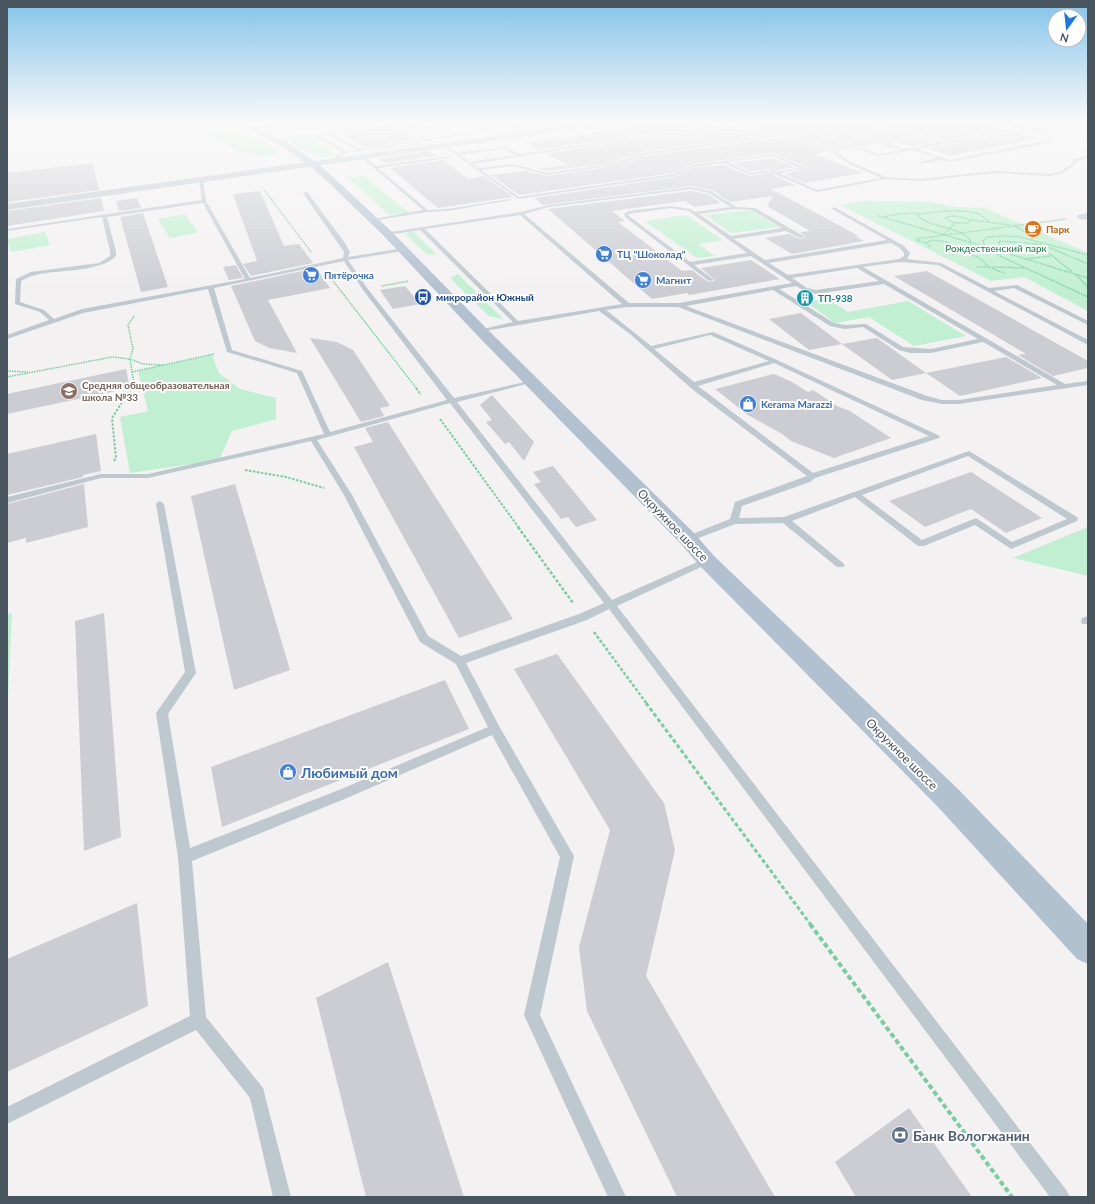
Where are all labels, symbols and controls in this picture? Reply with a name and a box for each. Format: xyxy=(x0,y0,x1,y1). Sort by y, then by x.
north arrow xyxy=(1047,8,1087,48)
text: N xyxy=(1059,31,1070,46)
cafe icon: Парк xyxy=(1023,219,1043,239)
place label: Парк xyxy=(1046,223,1070,235)
park label: Рождественский парк xyxy=(945,242,1048,254)
supermarket icon: ТЦ "Шоколад" xyxy=(594,244,614,264)
place label: ТЦ "Шоколад" xyxy=(617,248,686,260)
supermarket icon: Пятёрочка xyxy=(301,265,321,285)
place label: Пятёрочка xyxy=(324,269,374,281)
supermarket icon: Магнит xyxy=(633,270,653,290)
place label: Магнит xyxy=(656,274,692,286)
bus stop icon: микрорайон Южный xyxy=(413,287,433,307)
building icon: ТП-938 xyxy=(795,288,815,308)
place label: микрорайон Южный xyxy=(436,291,534,303)
place label: ТП-938 xyxy=(818,292,853,304)
place label: Средняя общеобразовательная школа №33 xyxy=(82,379,230,403)
school or university icon: Средняя общеобразовательная школа №33 xyxy=(59,381,79,401)
shop icon: Kerama Marazzi xyxy=(738,394,758,414)
place label: Kerama Marazzi xyxy=(761,398,833,410)
street label: Окружное шоссе xyxy=(635,486,711,564)
street label: Окружное шоссе xyxy=(863,715,941,793)
shop icon: Любимый дом xyxy=(278,762,298,782)
place label: Любимый дом xyxy=(300,764,398,781)
bank icon: Банк Вологжанин xyxy=(890,1125,910,1145)
place label: Банк Вологжанин xyxy=(913,1127,1030,1144)

